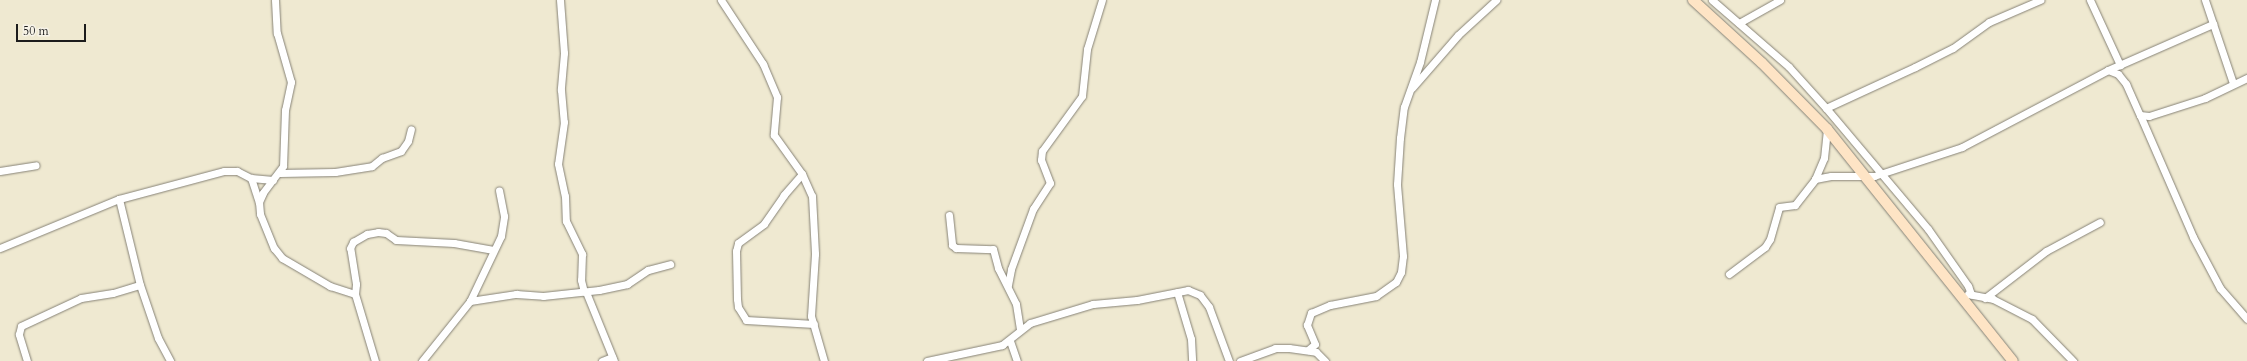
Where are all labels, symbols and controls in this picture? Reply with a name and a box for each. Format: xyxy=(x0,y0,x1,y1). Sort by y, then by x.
scale bar xyxy=(18,16,88,42)
text: 50 m xyxy=(23,23,49,39)

